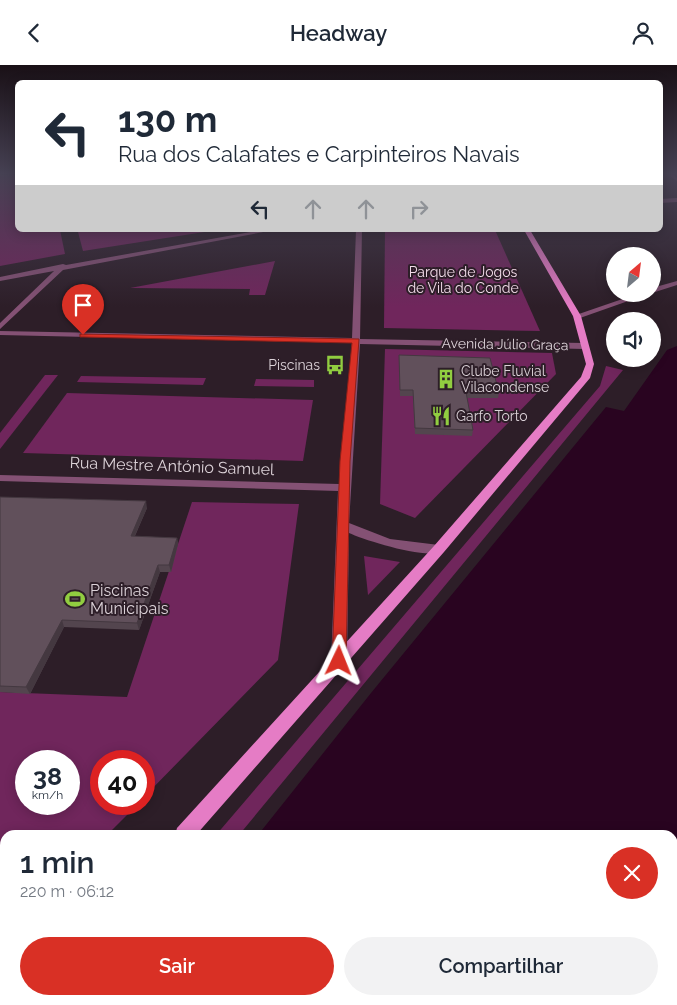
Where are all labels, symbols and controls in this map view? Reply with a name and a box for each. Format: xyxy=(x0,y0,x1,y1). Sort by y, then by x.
icon: back xyxy=(20,19,48,47)
icon: person xyxy=(629,19,657,47)
text: Headway xyxy=(290,20,387,46)
text: 130 m xyxy=(118,99,217,140)
icon: left xyxy=(35,100,100,165)
text: Rua dos Calafates e Carpinteiros Navais xyxy=(118,141,520,167)
icon: left xyxy=(246,195,274,223)
icon: ahead xyxy=(299,195,327,223)
icon: ahead xyxy=(352,195,380,223)
icon: right xyxy=(405,195,433,223)
north arrow xyxy=(606,247,661,303)
map controls xyxy=(606,247,661,367)
park label: Parque de Jogos de Vila do Conde xyxy=(407,264,519,296)
pin xyxy=(62,284,104,335)
icon: arrive xyxy=(69,291,97,319)
button: sound xyxy=(606,312,661,367)
street label: Avenida Júlio Graça xyxy=(441,335,569,353)
bus stop icon: Piscinas xyxy=(324,354,346,376)
place label: Piscinas xyxy=(268,357,320,373)
place label: Clube Fluvial Vilacondense xyxy=(461,363,549,395)
building icon: Clube Fluvial Vilacondense xyxy=(435,368,457,390)
restaurant icon: Garfo Torto xyxy=(430,405,452,427)
place label: Garfo Torto xyxy=(456,408,528,424)
street label: Rua Mestre António Samuel xyxy=(69,453,275,479)
place label: Piscinas Municipais xyxy=(90,581,169,618)
sports icon: Piscinas Municipais xyxy=(64,588,86,610)
position arrow xyxy=(312,634,364,686)
speed limit sign: 40 xyxy=(90,750,155,815)
text: 38 xyxy=(33,761,62,791)
text: km/h xyxy=(32,788,63,802)
text: 1 min xyxy=(20,845,95,880)
button: close xyxy=(606,847,658,899)
text: 220 m · 06:12 xyxy=(20,882,114,901)
button: Sair xyxy=(20,937,334,995)
button: Compartilhar xyxy=(344,937,658,995)

